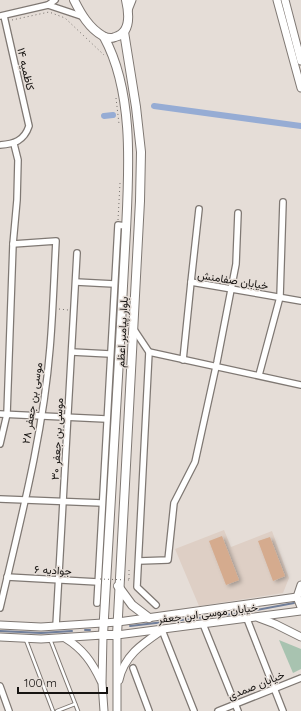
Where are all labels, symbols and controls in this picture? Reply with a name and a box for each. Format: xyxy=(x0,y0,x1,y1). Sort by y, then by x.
street label: کاظمیه ۱۴ xyxy=(14,46,38,92)
street label: خیابان صفامنش xyxy=(197,267,269,293)
street label: بلوار پیامبر اعظم xyxy=(113,296,132,368)
street label: موسی بن جعفر ۲۸ xyxy=(19,361,45,445)
street label: موسی بن جعفر ۳۰ xyxy=(48,398,66,480)
street label: جوادیه ۶ xyxy=(34,562,72,578)
street label: خیابان موسی ابن جعفر xyxy=(156,600,259,626)
street label: خیابان صمدی xyxy=(226,667,286,703)
scale bar xyxy=(18,669,107,695)
text: 100 m xyxy=(24,675,57,690)

